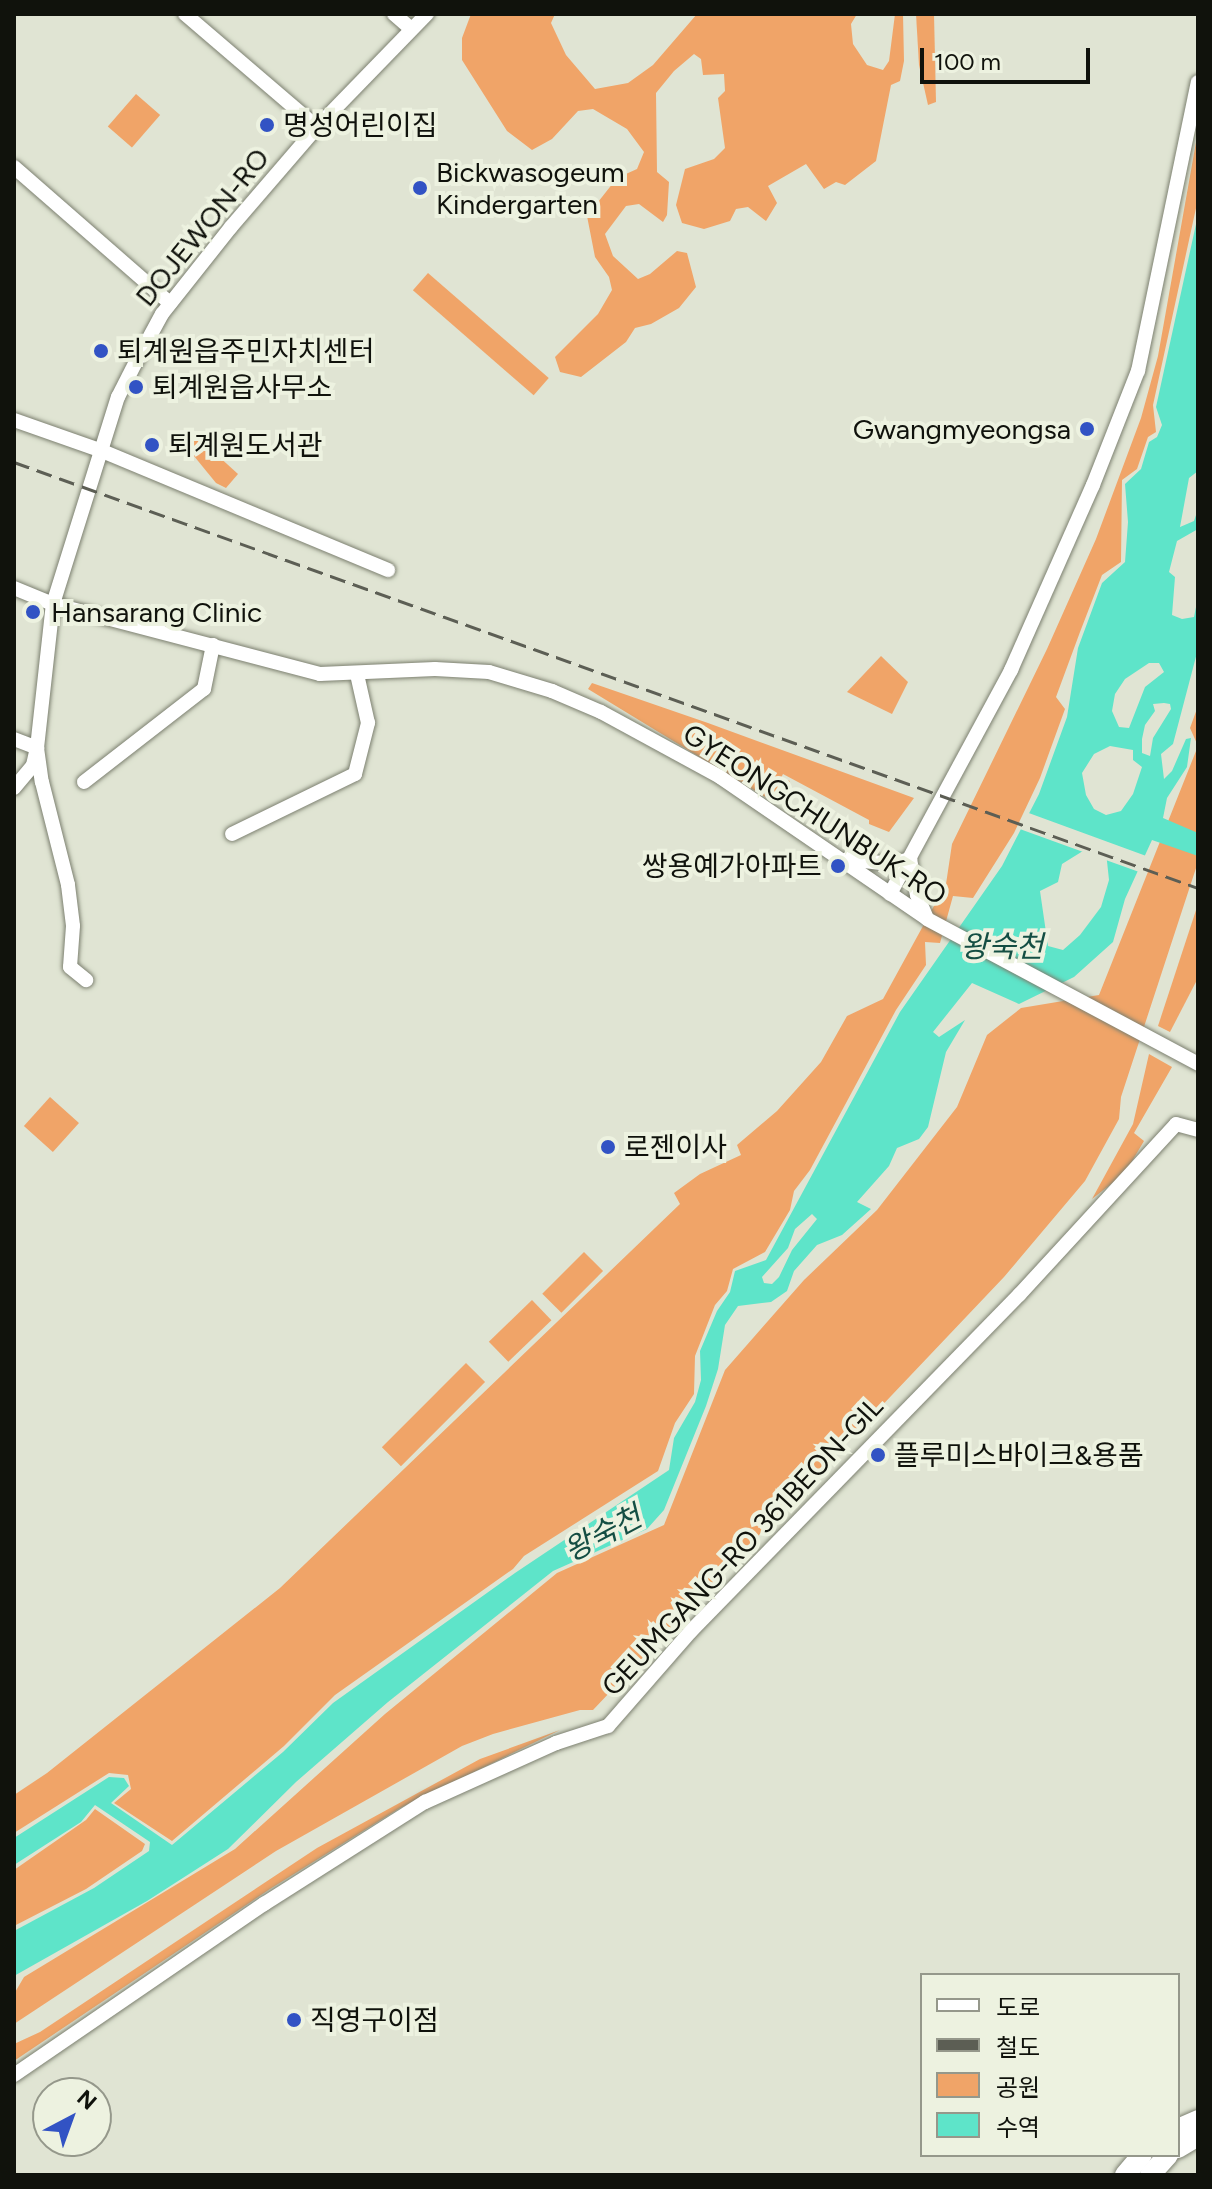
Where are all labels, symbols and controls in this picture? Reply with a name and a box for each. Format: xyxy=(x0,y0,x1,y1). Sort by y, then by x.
scale bar xyxy=(924,32,1094,82)
text: 100 m xyxy=(934,47,1001,76)
place label: 명성어린이집 xyxy=(283,108,438,142)
marker: 명성어린이집 xyxy=(258,116,276,134)
street label: DOJEWON-RO xyxy=(128,141,276,313)
place label: Bickwasogeum Kindergarten xyxy=(436,155,625,221)
marker: Bickwasogeum Kindergarten xyxy=(411,179,429,197)
place label: 퇴계원읍주민자치센터 xyxy=(117,334,375,368)
marker: 퇴계원읍주민자치센터 xyxy=(92,342,110,360)
place label: 퇴계원읍사무소 xyxy=(152,370,332,404)
marker: 퇴계원읍사무소 xyxy=(127,378,145,396)
place label: Gwangmyeongsa xyxy=(853,412,1071,446)
marker: Gwangmyeongsa xyxy=(1078,420,1096,438)
place label: 퇴계원도서관 xyxy=(168,428,323,462)
marker: 퇴계원도서관 xyxy=(143,436,161,454)
place label: Hansarang Clinic xyxy=(51,595,262,629)
marker: Hansarang Clinic xyxy=(22,601,44,623)
street label: GYEONGCHUNBUK-RO xyxy=(677,716,953,912)
place label: 쌍용예가아파트 xyxy=(642,849,822,883)
marker: 쌍용예가아파트 xyxy=(829,857,847,875)
water label: 왕숙천 xyxy=(961,929,1043,965)
place label: 로젠이사 xyxy=(624,1130,727,1164)
marker: 로젠이사 xyxy=(599,1138,617,1156)
street label: GEUMGANG-RO 361BEON-GIL xyxy=(594,1390,890,1702)
place label: 플루미스바이크&용품 xyxy=(894,1438,1144,1472)
marker: 플루미스바이크&용품 xyxy=(869,1446,887,1464)
water label: 왕숙천 xyxy=(558,1499,648,1569)
legend xyxy=(920,1973,1180,2157)
text: 도로 xyxy=(996,1993,1040,2022)
place label: 직영구이점 xyxy=(310,2003,439,2037)
marker: 직영구이점 xyxy=(285,2011,303,2029)
text: 철도 xyxy=(996,2033,1040,2062)
text: 공원 xyxy=(996,2073,1040,2102)
north arrow xyxy=(32,2077,112,2157)
text: N xyxy=(71,2084,102,2116)
text: 수역 xyxy=(996,2113,1040,2142)

